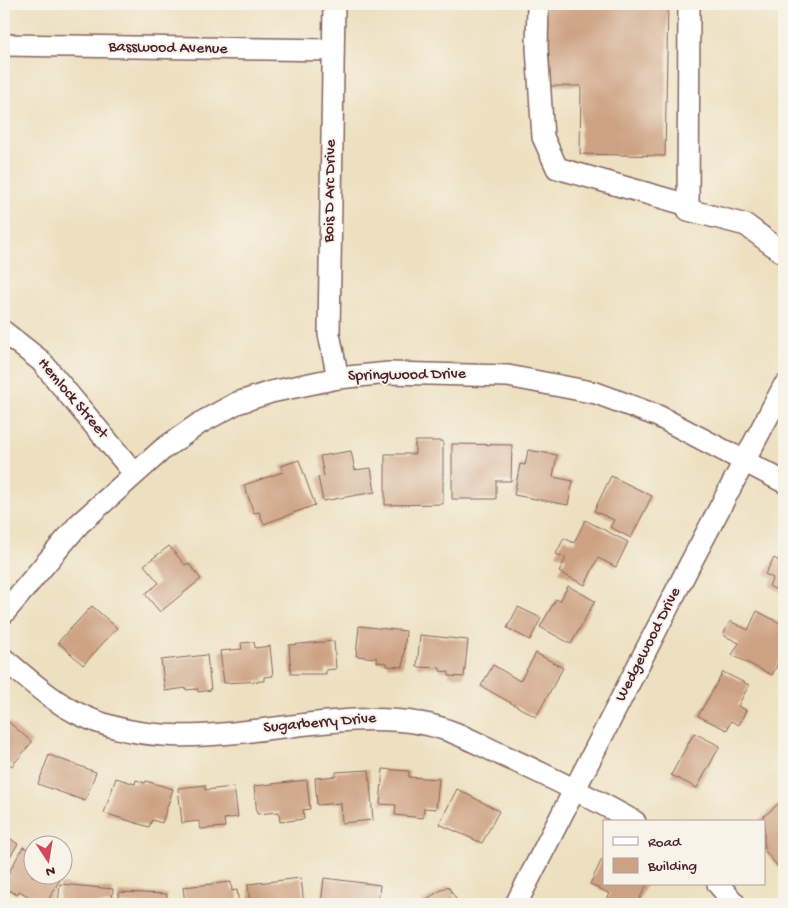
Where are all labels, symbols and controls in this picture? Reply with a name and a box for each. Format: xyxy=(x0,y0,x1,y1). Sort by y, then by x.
street label: Basswood Avenue xyxy=(107,38,228,60)
street label: Bois D Arc Drive xyxy=(321,139,341,244)
street label: Hemlock Street xyxy=(33,355,112,444)
street label: Springwood Drive xyxy=(348,365,467,387)
street label: Wedgewood Drive xyxy=(612,584,686,705)
street label: Sugarberry Drive xyxy=(263,710,378,738)
legend xyxy=(603,820,766,886)
text: Road xyxy=(648,834,682,852)
north arrow xyxy=(22,836,72,886)
text: Building xyxy=(647,858,697,876)
text: N xyxy=(44,861,56,880)

